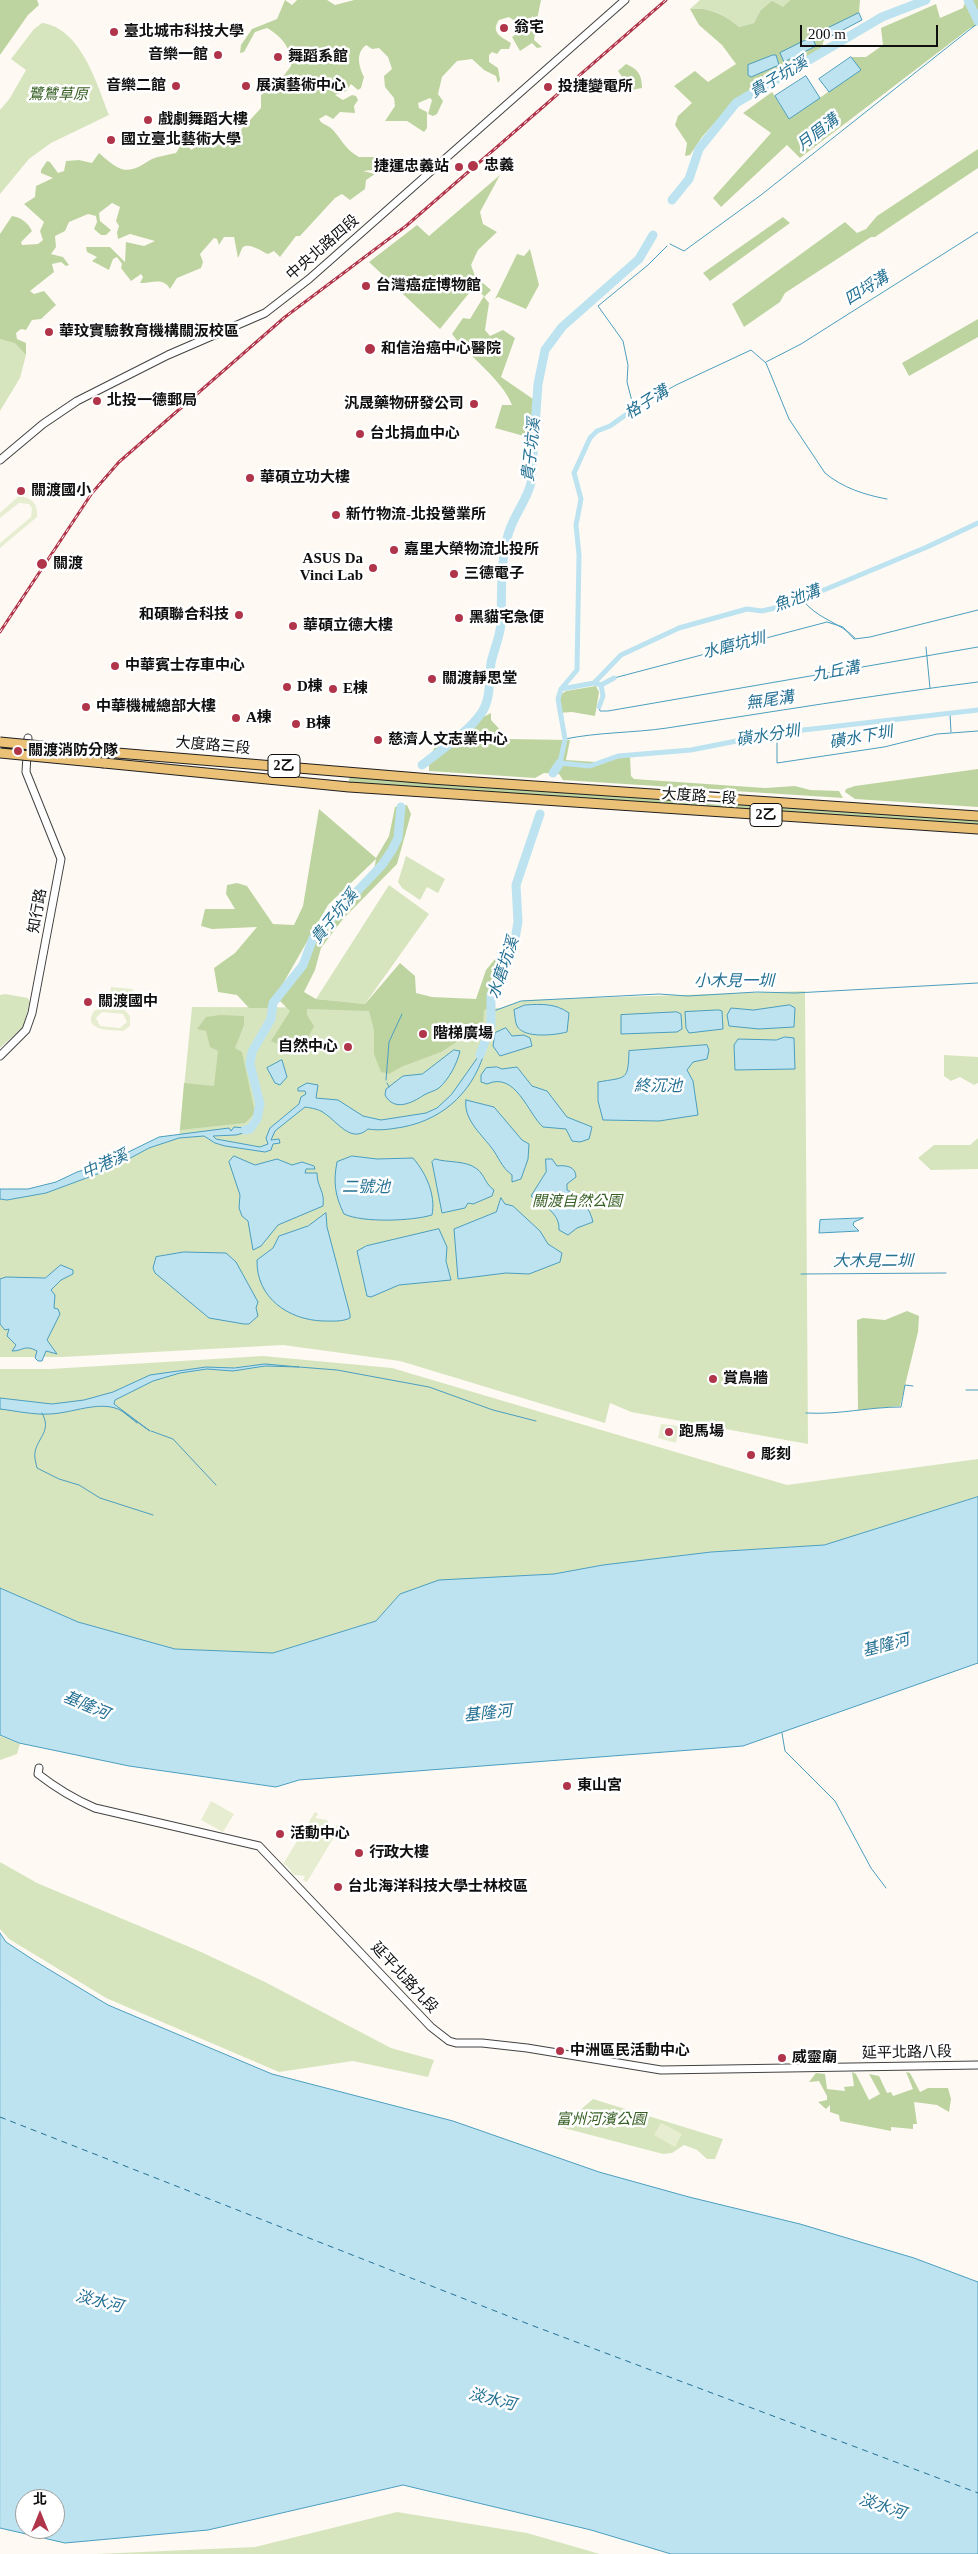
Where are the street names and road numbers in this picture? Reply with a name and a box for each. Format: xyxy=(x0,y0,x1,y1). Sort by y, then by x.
street label: 中央北路四段 xyxy=(283,212,363,284)
street label: 大度路三段 xyxy=(175,734,251,758)
road number: 2乙 xyxy=(268,754,300,778)
street label: 大度路二段 xyxy=(661,785,737,809)
road number: 2乙 xyxy=(750,804,782,826)
street label: 知行路 xyxy=(25,887,51,935)
street label: 延平北路九段 xyxy=(367,1939,441,2017)
street label: 延平北路八段 xyxy=(862,2043,952,2063)

